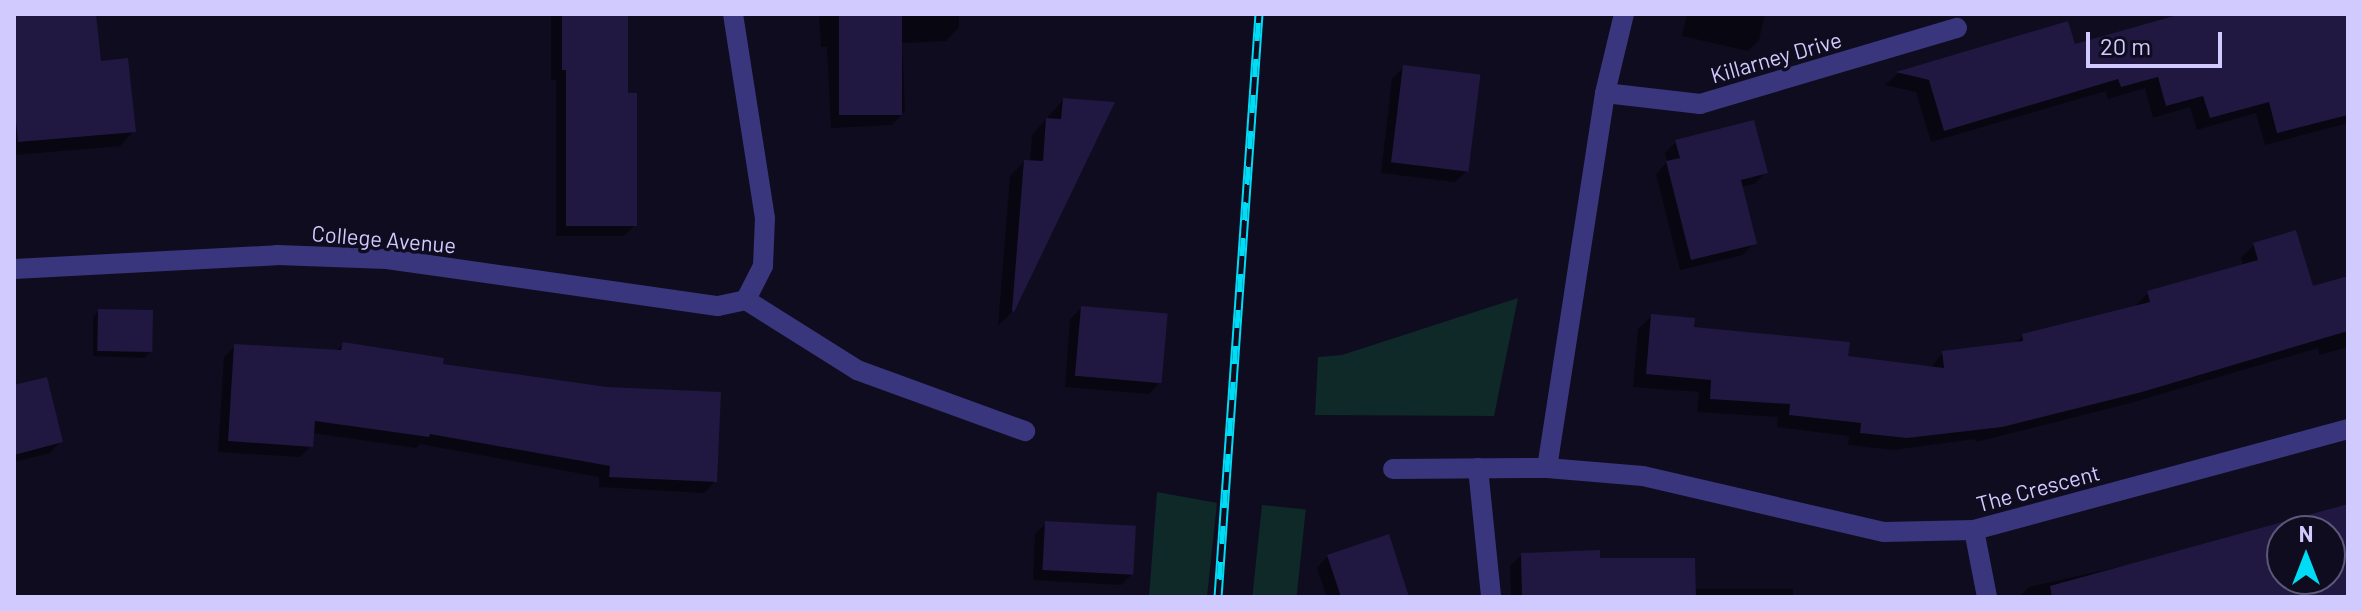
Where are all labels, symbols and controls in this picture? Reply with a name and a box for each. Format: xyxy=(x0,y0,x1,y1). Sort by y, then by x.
scale bar xyxy=(2090,16,2226,66)
street label: Killarney Drive xyxy=(1707,26,1845,88)
text: 20 m xyxy=(2100,31,2151,60)
street label: College Avenue xyxy=(311,220,457,258)
street label: The Crescent xyxy=(1973,459,2103,517)
north arrow xyxy=(2266,515,2346,595)
text: N xyxy=(2299,520,2313,546)

